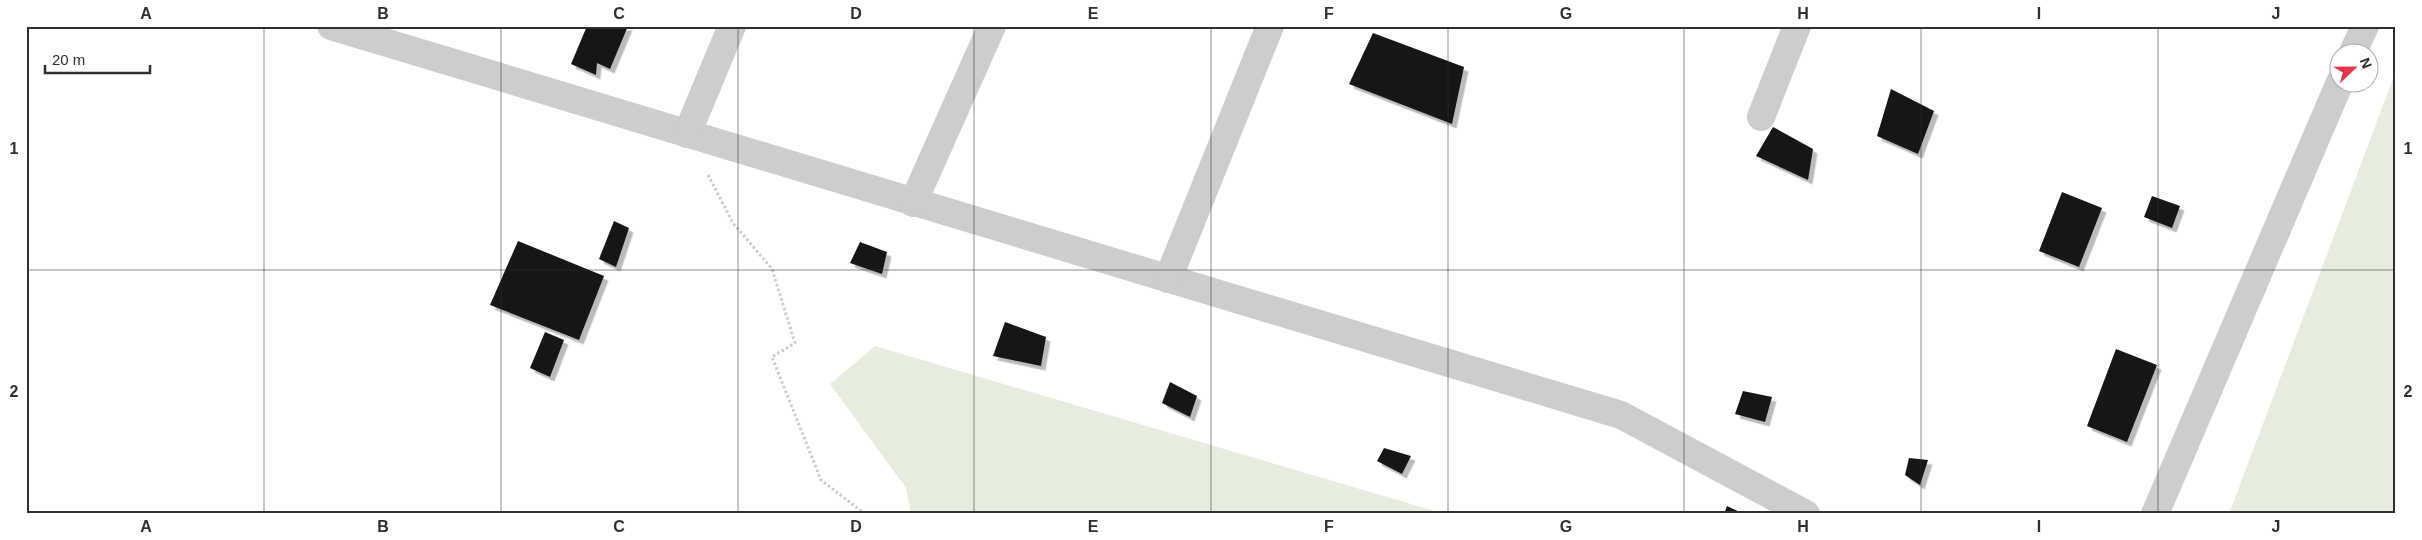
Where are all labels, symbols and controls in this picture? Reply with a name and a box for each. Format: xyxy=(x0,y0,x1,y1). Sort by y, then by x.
text: A xyxy=(140,5,152,22)
text: B xyxy=(377,5,389,22)
text: C xyxy=(613,5,625,22)
text: D xyxy=(850,5,862,22)
text: E xyxy=(1088,5,1099,22)
text: F xyxy=(1324,5,1334,22)
text: G xyxy=(1560,5,1572,22)
text: H xyxy=(1797,5,1809,22)
text: I xyxy=(2037,5,2041,22)
text: J xyxy=(2272,5,2280,22)
scale bar xyxy=(45,42,150,74)
north arrow xyxy=(2330,42,2380,92)
text: 20 m xyxy=(52,51,85,68)
text: N xyxy=(2357,55,2375,71)
text: 1 xyxy=(10,140,19,157)
text: 1 xyxy=(2404,140,2413,157)
text: 2 xyxy=(10,383,19,400)
text: 2 xyxy=(2404,383,2413,400)
text: A xyxy=(140,518,152,535)
text: B xyxy=(377,518,389,535)
text: C xyxy=(613,518,625,535)
text: D xyxy=(850,518,862,535)
text: E xyxy=(1088,518,1099,535)
text: F xyxy=(1324,518,1334,535)
text: G xyxy=(1560,518,1572,535)
text: H xyxy=(1797,518,1809,535)
text: I xyxy=(2037,518,2041,535)
text: J xyxy=(2272,518,2280,535)

